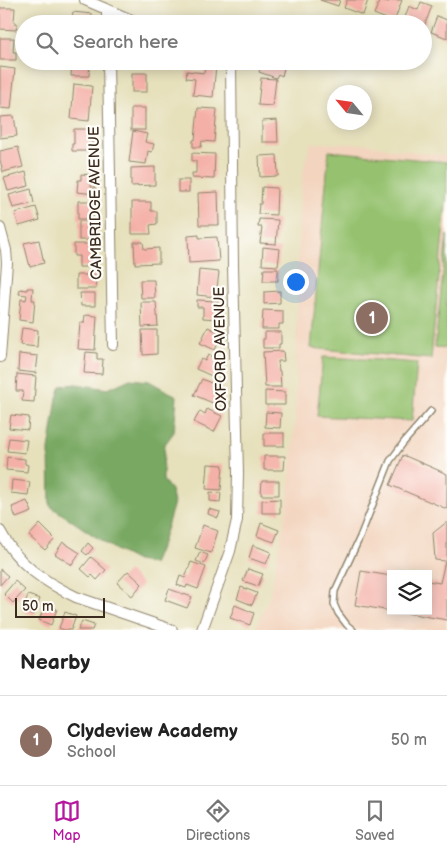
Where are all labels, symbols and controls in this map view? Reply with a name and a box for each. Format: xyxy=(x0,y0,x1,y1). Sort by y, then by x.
search box xyxy=(15,15,432,70)
icon: search xyxy=(33,29,61,57)
text: Search here xyxy=(73,31,178,54)
north arrow xyxy=(327,85,372,130)
street label: CAMBRIDGE AVENUE xyxy=(85,126,106,280)
your location xyxy=(283,269,309,295)
street label: OXFORD AVENUE xyxy=(210,286,231,412)
pin: 1 xyxy=(356,299,388,337)
map controls xyxy=(387,570,432,615)
button: layers xyxy=(387,570,432,615)
scale bar xyxy=(15,595,105,618)
text: 50 m xyxy=(22,598,54,615)
text: Nearby xyxy=(20,650,90,675)
text: Clydeview Academy xyxy=(67,720,238,743)
text: 1 xyxy=(33,731,39,750)
text: 50 m xyxy=(391,731,427,750)
text: School xyxy=(67,743,116,762)
tab: Map xyxy=(53,797,81,844)
tab: Directions xyxy=(186,797,250,844)
tab: Saved xyxy=(355,797,394,844)

